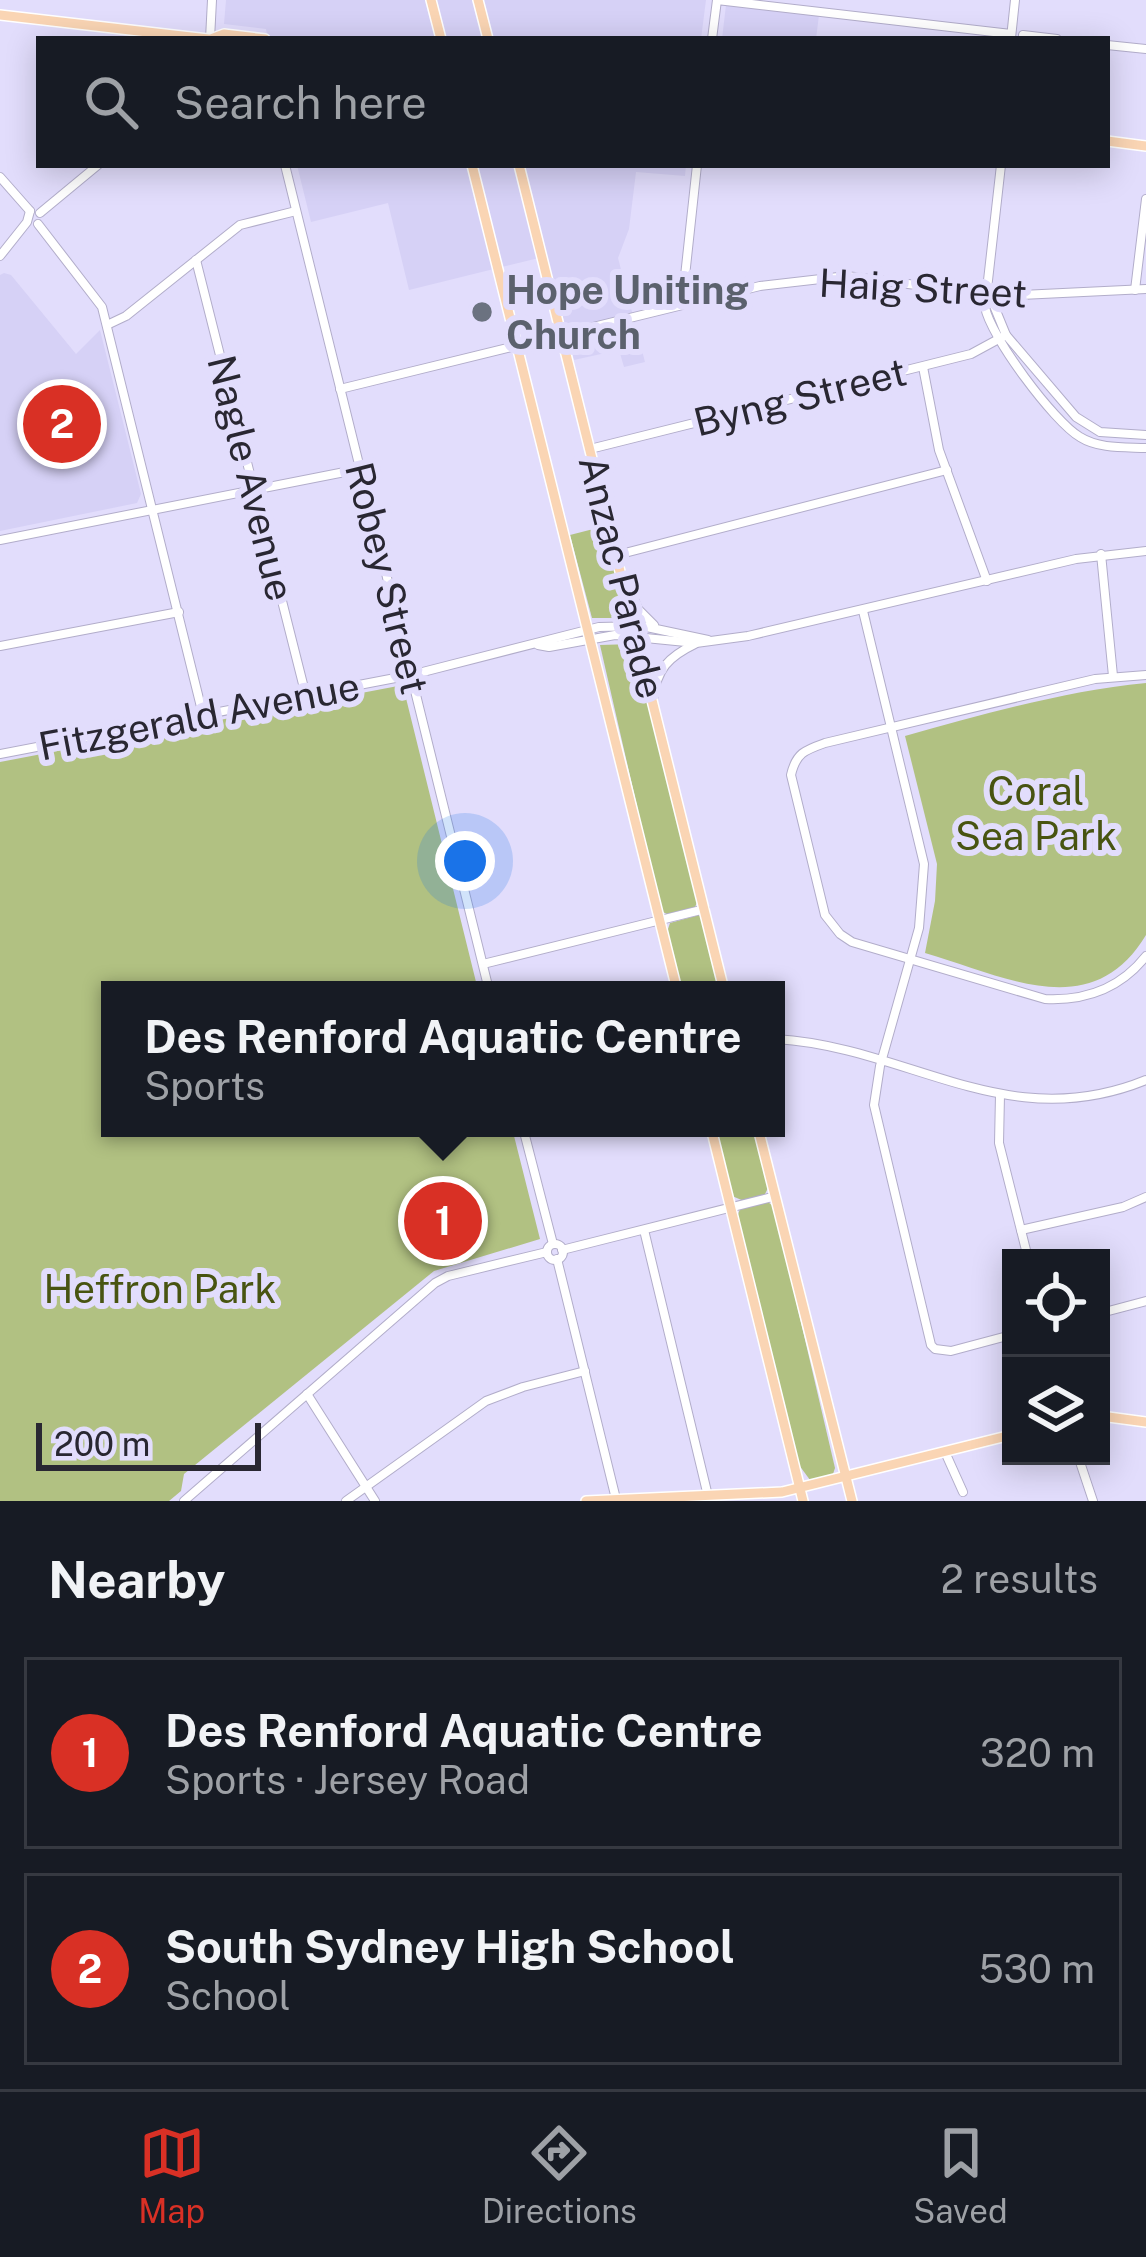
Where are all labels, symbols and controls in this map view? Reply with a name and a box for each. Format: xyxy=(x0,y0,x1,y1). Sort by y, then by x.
search box xyxy=(36,36,1110,168)
icon: search xyxy=(78,69,144,135)
text: Search here xyxy=(174,76,427,129)
street label: Haig Street xyxy=(818,260,1028,316)
place label: Hope Uniting Church xyxy=(506,267,749,358)
marker: Hope Uniting Church xyxy=(469,299,495,325)
street label: Byng Street xyxy=(689,348,911,446)
street label: Nagle Avenue xyxy=(198,351,304,605)
pin: 2 xyxy=(23,379,101,469)
street label: Anzac Parade xyxy=(570,451,674,703)
street label: Robey Street xyxy=(336,457,438,699)
street label: Fitzgerald Avenue xyxy=(35,662,363,770)
park label: Coral Sea Park xyxy=(955,768,1117,859)
your location xyxy=(435,831,495,891)
popup xyxy=(101,981,785,1137)
text: Des Renford Aquatic Centre xyxy=(144,1010,742,1063)
text: Sports xyxy=(144,1063,265,1109)
pin: 1 xyxy=(404,1176,482,1266)
map controls xyxy=(1002,1249,1110,1465)
button: locate xyxy=(1002,1249,1110,1357)
park label: Heffron Park xyxy=(44,1266,277,1312)
button: layers xyxy=(1002,1357,1110,1465)
scale bar xyxy=(36,1417,261,1470)
text: 200 m xyxy=(54,1425,150,1463)
text: Nearby xyxy=(48,1550,225,1609)
text: 2 results xyxy=(941,1556,1098,1602)
text: Des Renford Aquatic Centre xyxy=(165,1704,763,1757)
text: 1 xyxy=(82,1730,98,1776)
text: 320 m xyxy=(980,1730,1095,1776)
text: Sports · Jersey Road xyxy=(165,1757,530,1803)
text: South Sydney High School xyxy=(165,1920,735,1973)
text: 2 xyxy=(78,1946,102,1992)
text: 530 m xyxy=(979,1946,1095,1992)
text: School xyxy=(165,1973,290,2019)
tab: Map xyxy=(138,2120,205,2230)
tab: Directions xyxy=(482,2120,637,2230)
tab: Saved xyxy=(913,2120,1008,2230)

